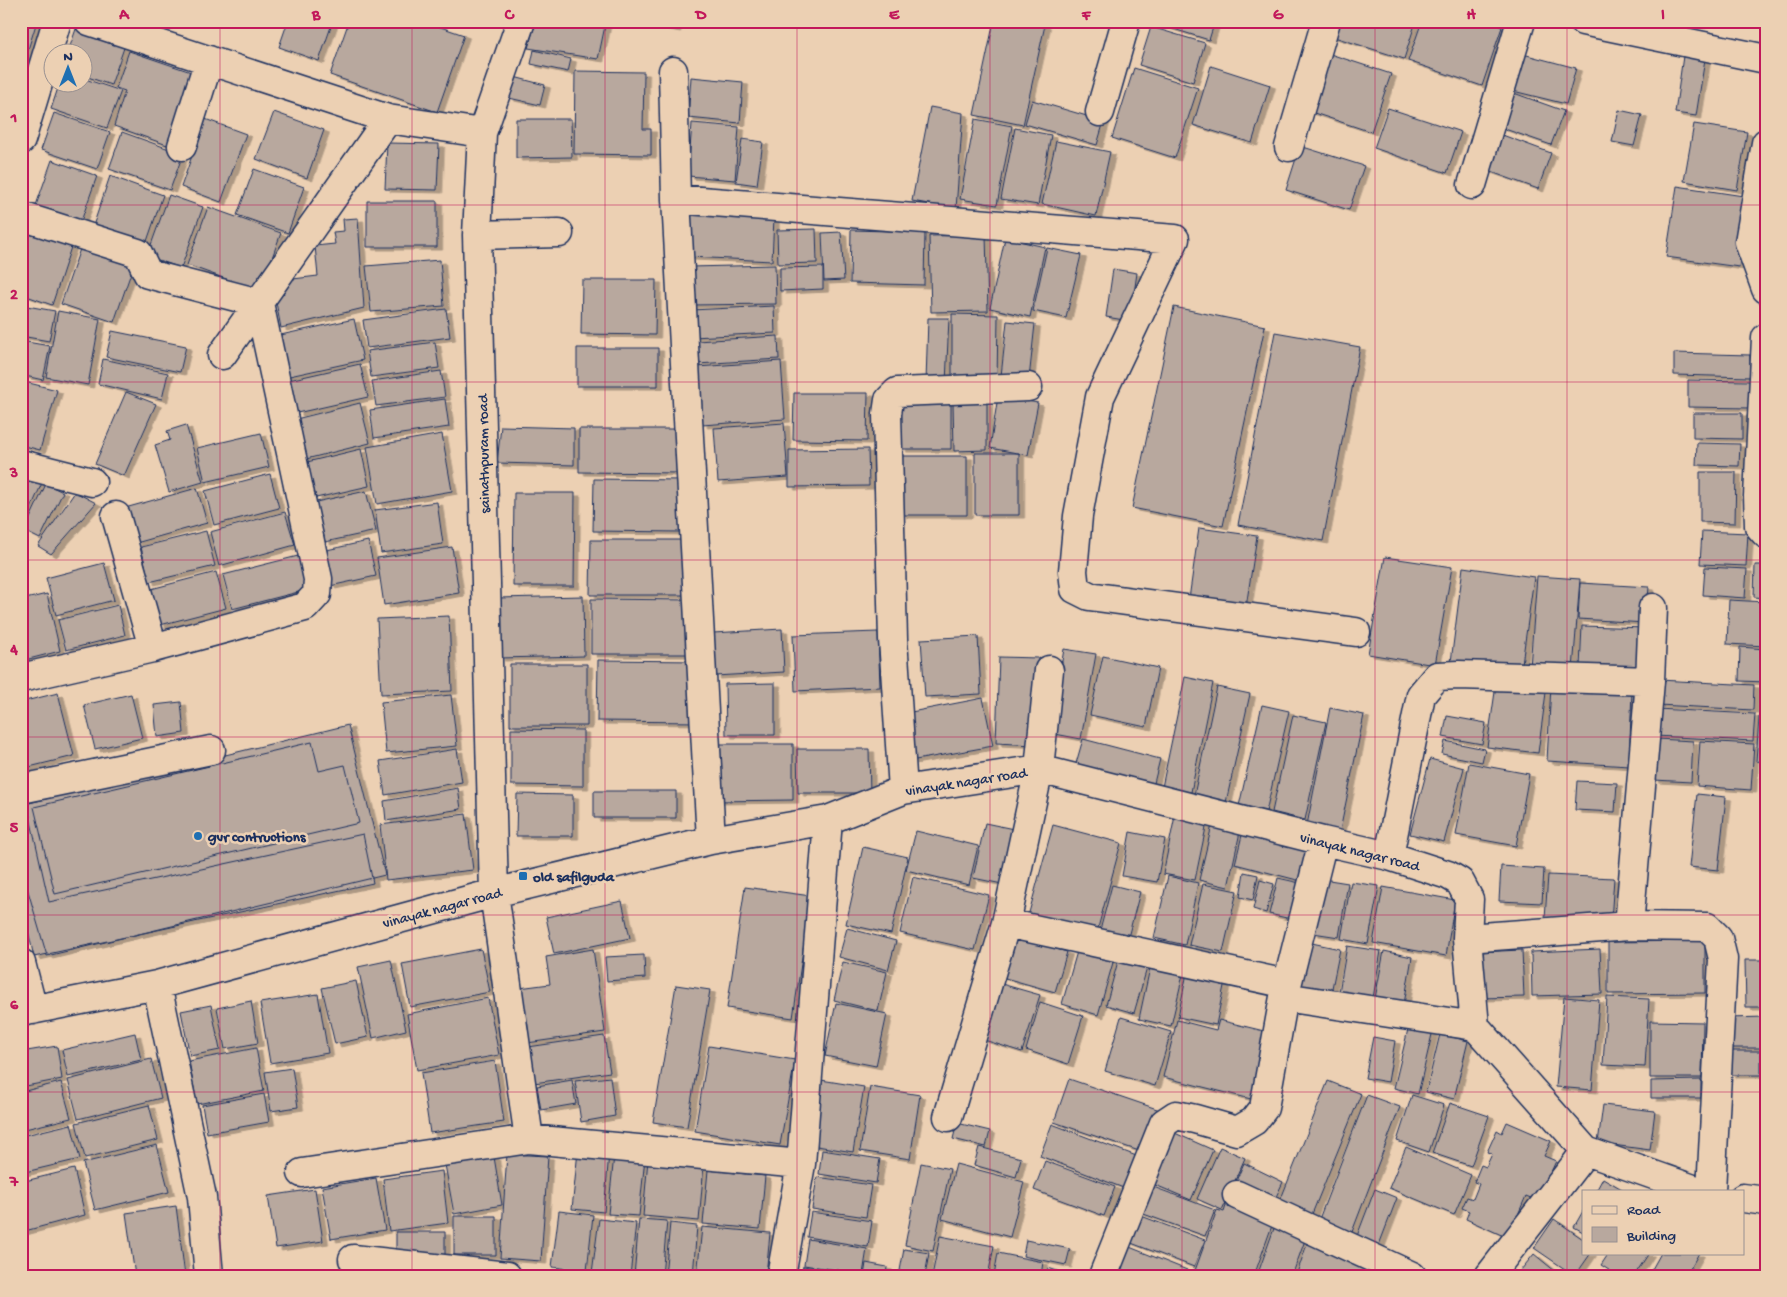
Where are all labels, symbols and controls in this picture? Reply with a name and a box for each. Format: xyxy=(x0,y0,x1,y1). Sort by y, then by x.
text: A xyxy=(118,7,130,26)
text: B xyxy=(311,7,321,26)
text: C xyxy=(504,7,515,26)
text: D xyxy=(694,7,707,26)
text: E xyxy=(889,7,900,26)
text: F xyxy=(1081,7,1092,26)
text: G xyxy=(1273,7,1284,26)
text: H xyxy=(1466,7,1476,26)
text: I xyxy=(1661,7,1665,26)
north arrow xyxy=(42,42,92,92)
text: N xyxy=(63,49,73,66)
text: 1 xyxy=(10,110,17,129)
text: 2 xyxy=(10,287,18,306)
street label: sainathpuram road xyxy=(475,393,495,514)
text: 3 xyxy=(9,465,18,484)
text: 4 xyxy=(9,642,18,661)
street label: vinayak nagar road xyxy=(904,764,1029,801)
text: 5 xyxy=(10,820,19,839)
place label: gvr contructions xyxy=(207,829,307,847)
street label: vinayak nagar road xyxy=(1298,829,1422,877)
marker: gvr contructions xyxy=(192,830,204,842)
place label: old safilguda xyxy=(532,869,615,887)
marker: old safilguda xyxy=(517,870,529,882)
street label: vinayak nagar road xyxy=(381,884,505,934)
text: 6 xyxy=(10,997,19,1016)
text: 7 xyxy=(9,1174,19,1193)
legend xyxy=(1582,1190,1744,1254)
text: Road xyxy=(1627,1202,1661,1220)
text: Building xyxy=(1626,1228,1676,1246)

